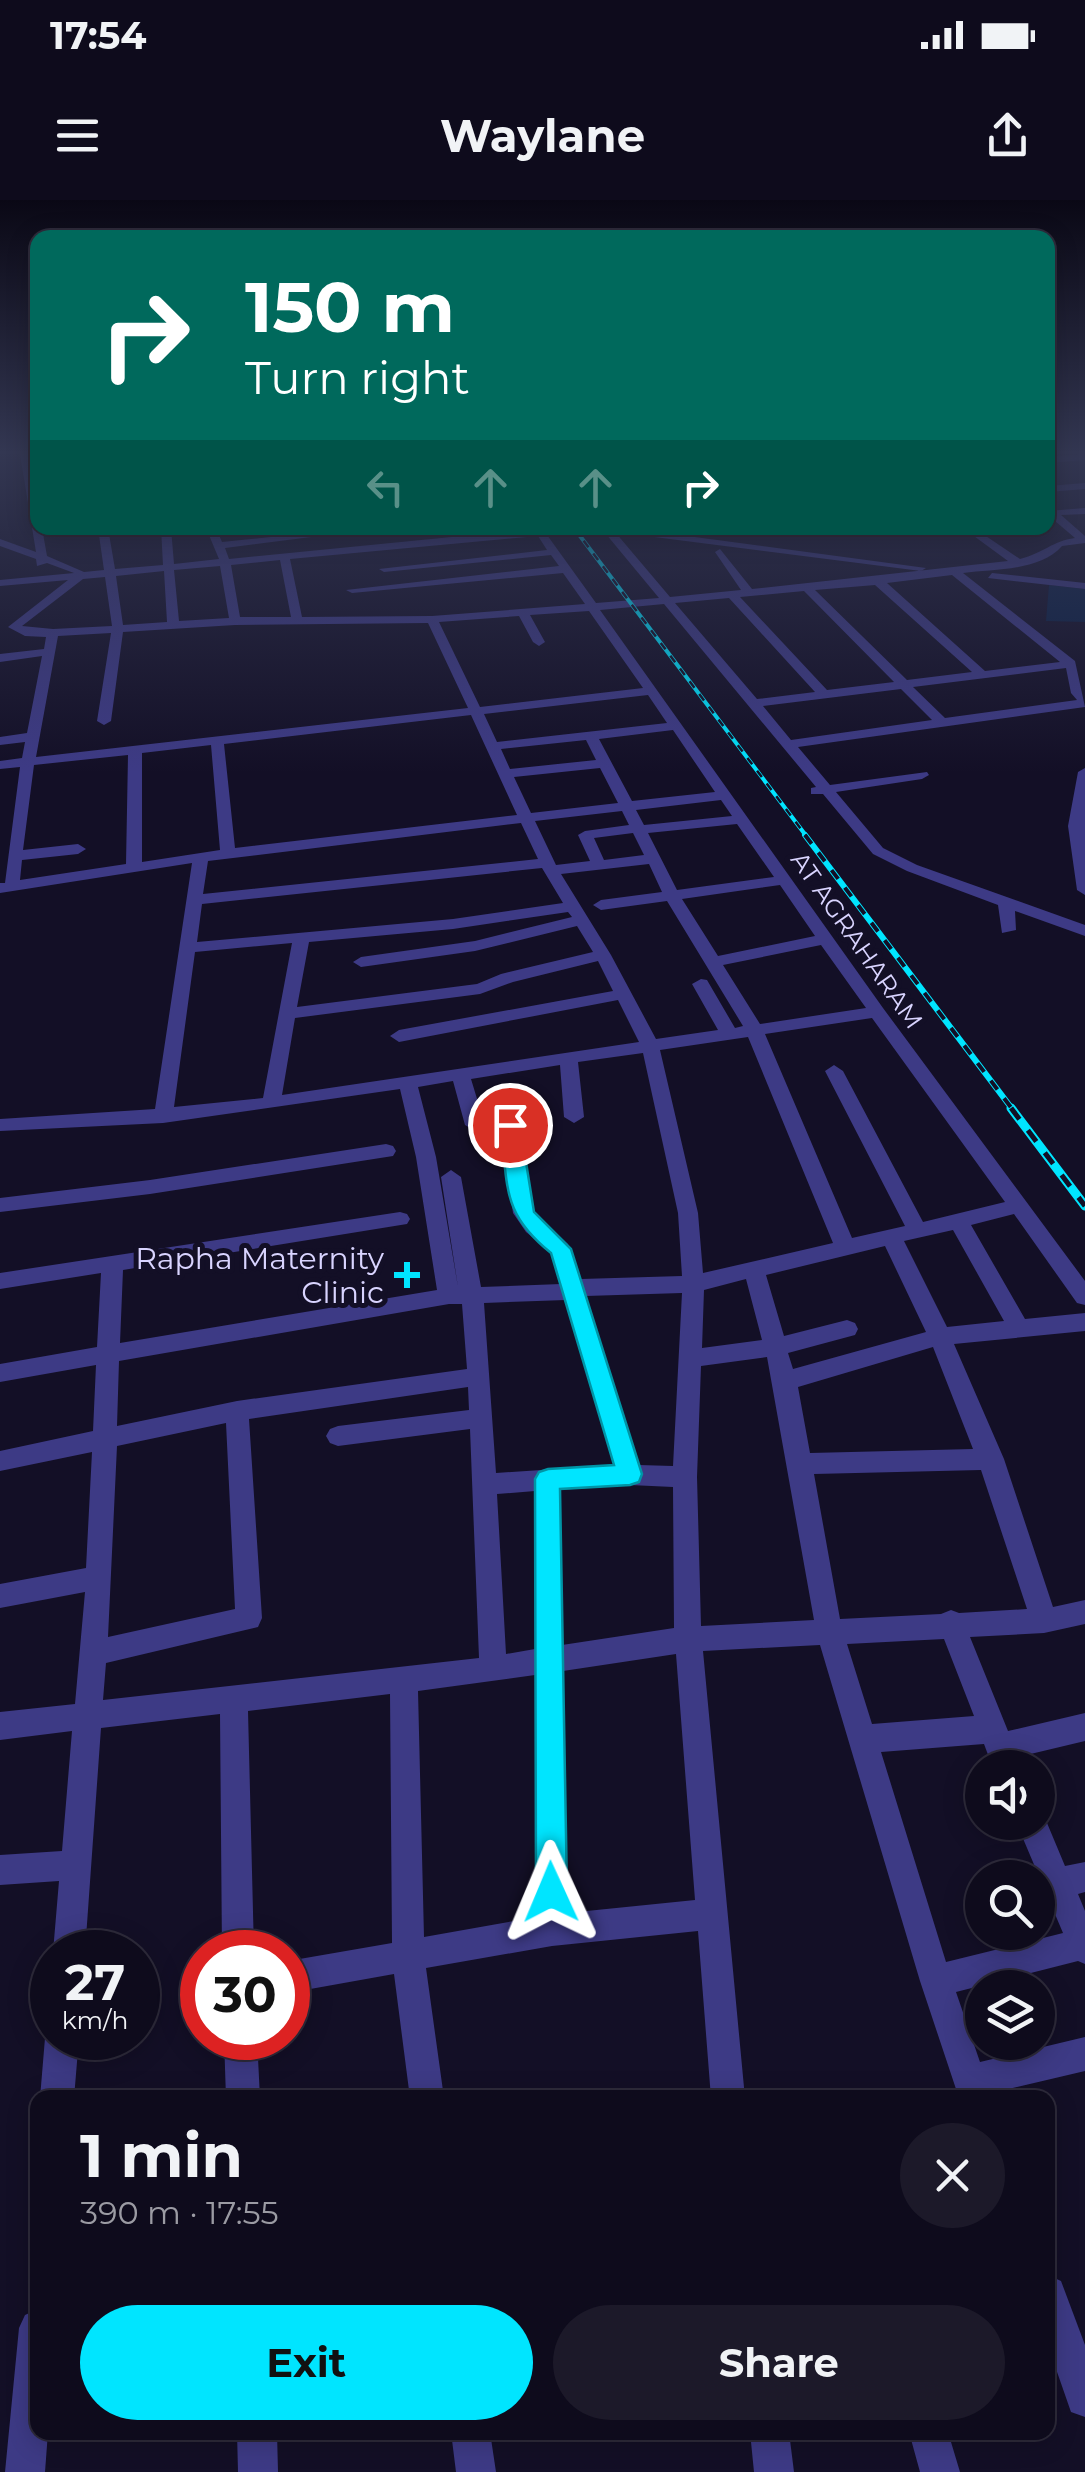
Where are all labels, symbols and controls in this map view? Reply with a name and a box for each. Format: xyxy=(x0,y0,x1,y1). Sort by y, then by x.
text: 17:54 xyxy=(50,12,146,59)
icon: menu xyxy=(50,108,105,163)
text: Waylane xyxy=(440,108,645,163)
icon: share xyxy=(980,108,1035,163)
text: 150 m xyxy=(245,264,455,350)
icon: right xyxy=(80,270,210,400)
text: Turn right xyxy=(245,350,470,405)
icon: left xyxy=(358,460,413,515)
icon: ahead xyxy=(463,460,518,515)
icon: ahead xyxy=(568,460,623,515)
icon: right xyxy=(673,460,728,515)
street label: AT AGRAHARAM xyxy=(785,846,929,1034)
pin xyxy=(468,1083,553,1168)
icon: arrive xyxy=(483,1098,538,1153)
place label: Rapha Maternity Clinic xyxy=(135,1240,385,1311)
marker: Rapha Maternity Clinic xyxy=(394,1262,420,1288)
map controls xyxy=(965,1750,1055,2060)
button: sound xyxy=(965,1750,1055,1840)
position arrow xyxy=(499,1840,603,1944)
button: search xyxy=(965,1860,1055,1950)
speed limit sign: 30 xyxy=(180,1930,310,2060)
text: 27 xyxy=(65,1952,125,2013)
button: layers xyxy=(965,1970,1055,2060)
text: km/h xyxy=(62,2005,128,2035)
text: 1 min xyxy=(80,2119,243,2192)
button: close xyxy=(900,2123,1005,2228)
text: 390 m · 17:55 xyxy=(80,2193,279,2232)
button: Exit xyxy=(80,2305,533,2420)
button: Share xyxy=(553,2305,1005,2420)

